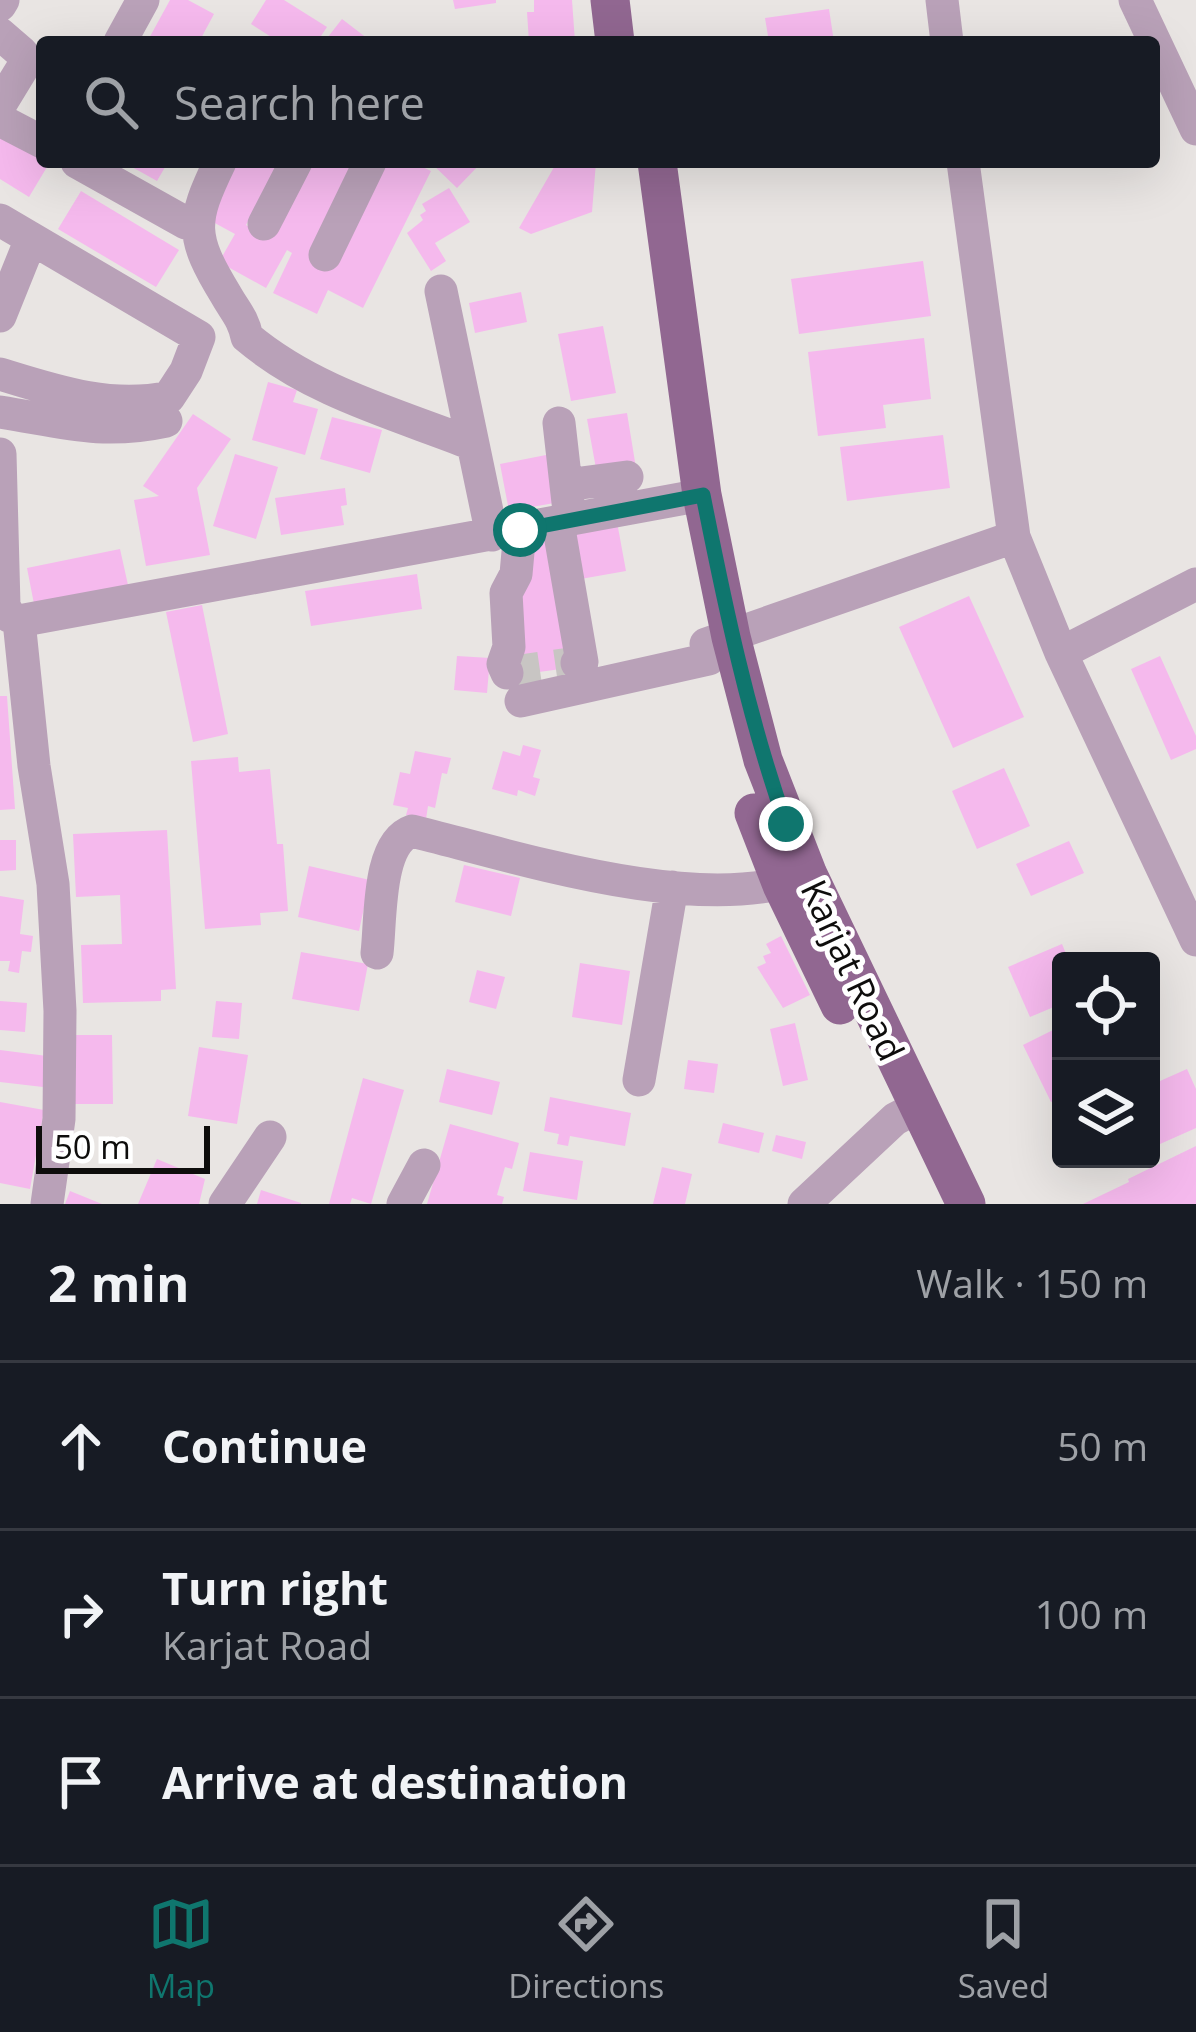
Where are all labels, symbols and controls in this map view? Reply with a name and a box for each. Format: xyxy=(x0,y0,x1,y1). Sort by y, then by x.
search box xyxy=(36,36,1160,168)
icon: search xyxy=(78,69,144,135)
text: Search here xyxy=(174,72,425,133)
route start xyxy=(493,503,547,557)
route end xyxy=(759,797,813,851)
street label: Karjat Road xyxy=(790,872,916,1068)
map controls xyxy=(1052,952,1160,1168)
button: locate xyxy=(1052,952,1160,1060)
button: layers xyxy=(1052,1060,1160,1168)
scale bar xyxy=(36,1120,210,1173)
text: 50 m xyxy=(54,1124,131,1169)
text: 2 min xyxy=(48,1247,190,1317)
text: Walk · 150 m xyxy=(916,1256,1148,1309)
icon: ahead xyxy=(48,1413,114,1479)
text: Continue xyxy=(162,1415,367,1476)
text: 50 m xyxy=(1057,1419,1148,1472)
text: Turn right xyxy=(162,1557,388,1618)
icon: right xyxy=(48,1581,114,1647)
text: 100 m xyxy=(1035,1587,1148,1640)
text: Karjat Road xyxy=(162,1618,372,1671)
icon: arrive xyxy=(48,1749,114,1815)
text: Arrive at destination xyxy=(162,1751,628,1812)
tab: Map xyxy=(147,1891,215,2008)
tab: Directions xyxy=(508,1891,664,2008)
tab: Saved xyxy=(958,1891,1049,2008)

